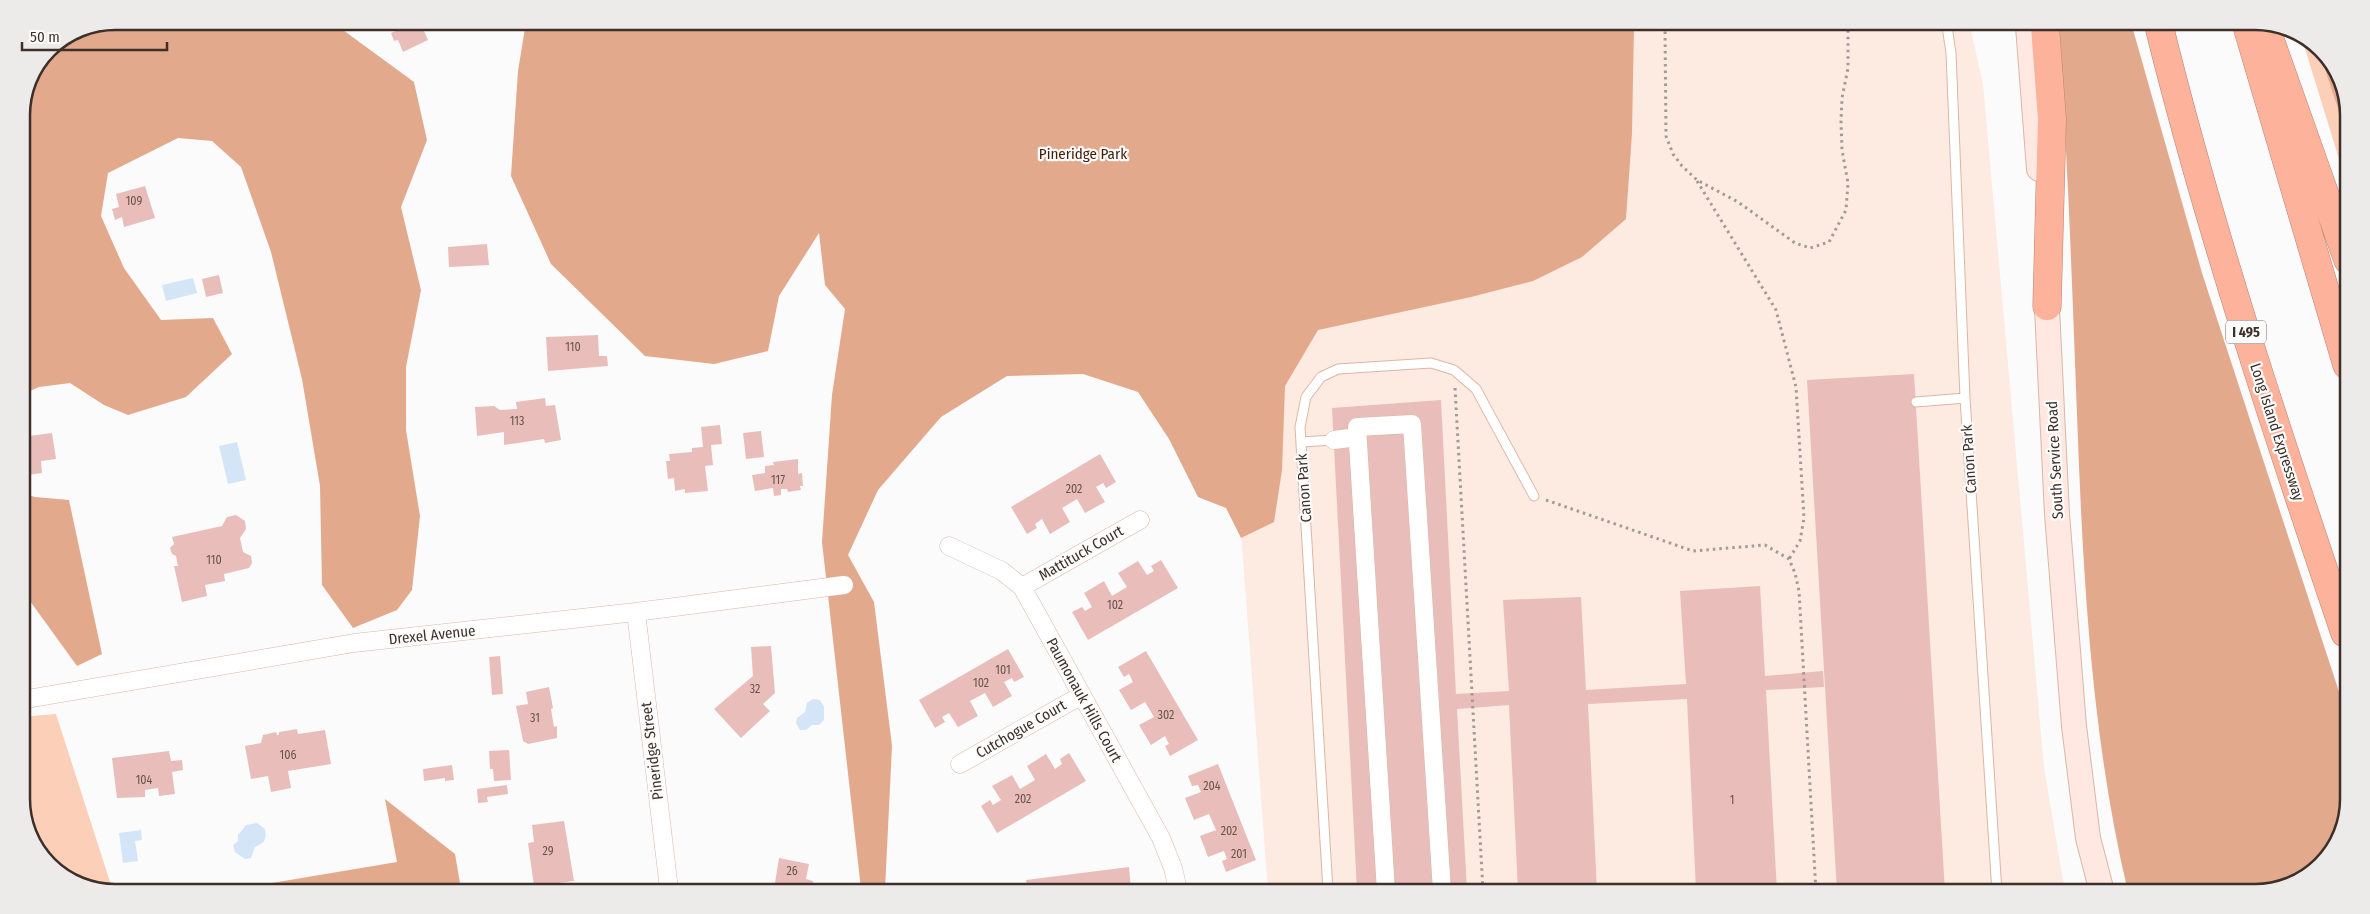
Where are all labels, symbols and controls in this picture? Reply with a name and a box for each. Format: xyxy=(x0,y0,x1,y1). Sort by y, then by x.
scale bar xyxy=(22,20,168,52)
text: 50 m xyxy=(30,28,60,46)
park label: Pineridge Park xyxy=(1039,145,1127,163)
house number: 109 xyxy=(126,194,143,208)
road number: I 495 xyxy=(2226,321,2266,344)
house number: 110 xyxy=(565,340,581,354)
street label: Long Island Expressway xyxy=(2246,361,2308,503)
street label: South Service Road xyxy=(2043,401,2067,519)
house number: 113 xyxy=(510,414,524,428)
street label: Canon Park xyxy=(1958,424,1980,494)
street label: Canon Park xyxy=(1293,453,1315,523)
house number: 117 xyxy=(771,473,785,487)
house number: 202 xyxy=(1066,482,1082,496)
street label: Mattituck Court xyxy=(1036,522,1126,584)
house number: 110 xyxy=(206,553,222,567)
house number: 102 xyxy=(1107,598,1123,612)
street label: Drexel Avenue xyxy=(388,621,476,649)
street label: Paumonauk Hills Court xyxy=(1042,635,1126,765)
house number: 101 xyxy=(995,663,1011,677)
house number: 102 xyxy=(973,676,989,690)
house number: 32 xyxy=(750,682,760,696)
street label: Cutchogue Court xyxy=(973,696,1069,762)
street label: Pineridge Street xyxy=(637,701,667,801)
house number: 302 xyxy=(1158,708,1174,722)
house number: 31 xyxy=(530,711,540,725)
house number: 106 xyxy=(280,748,296,762)
house number: 104 xyxy=(136,773,153,787)
house number: 204 xyxy=(1203,779,1221,793)
house number: 202 xyxy=(1015,792,1031,806)
house number: 1 xyxy=(1730,793,1734,807)
house number: 202 xyxy=(1221,824,1237,838)
house number: 29 xyxy=(542,844,554,858)
house number: 201 xyxy=(1231,847,1247,861)
house number: 26 xyxy=(786,864,798,878)

